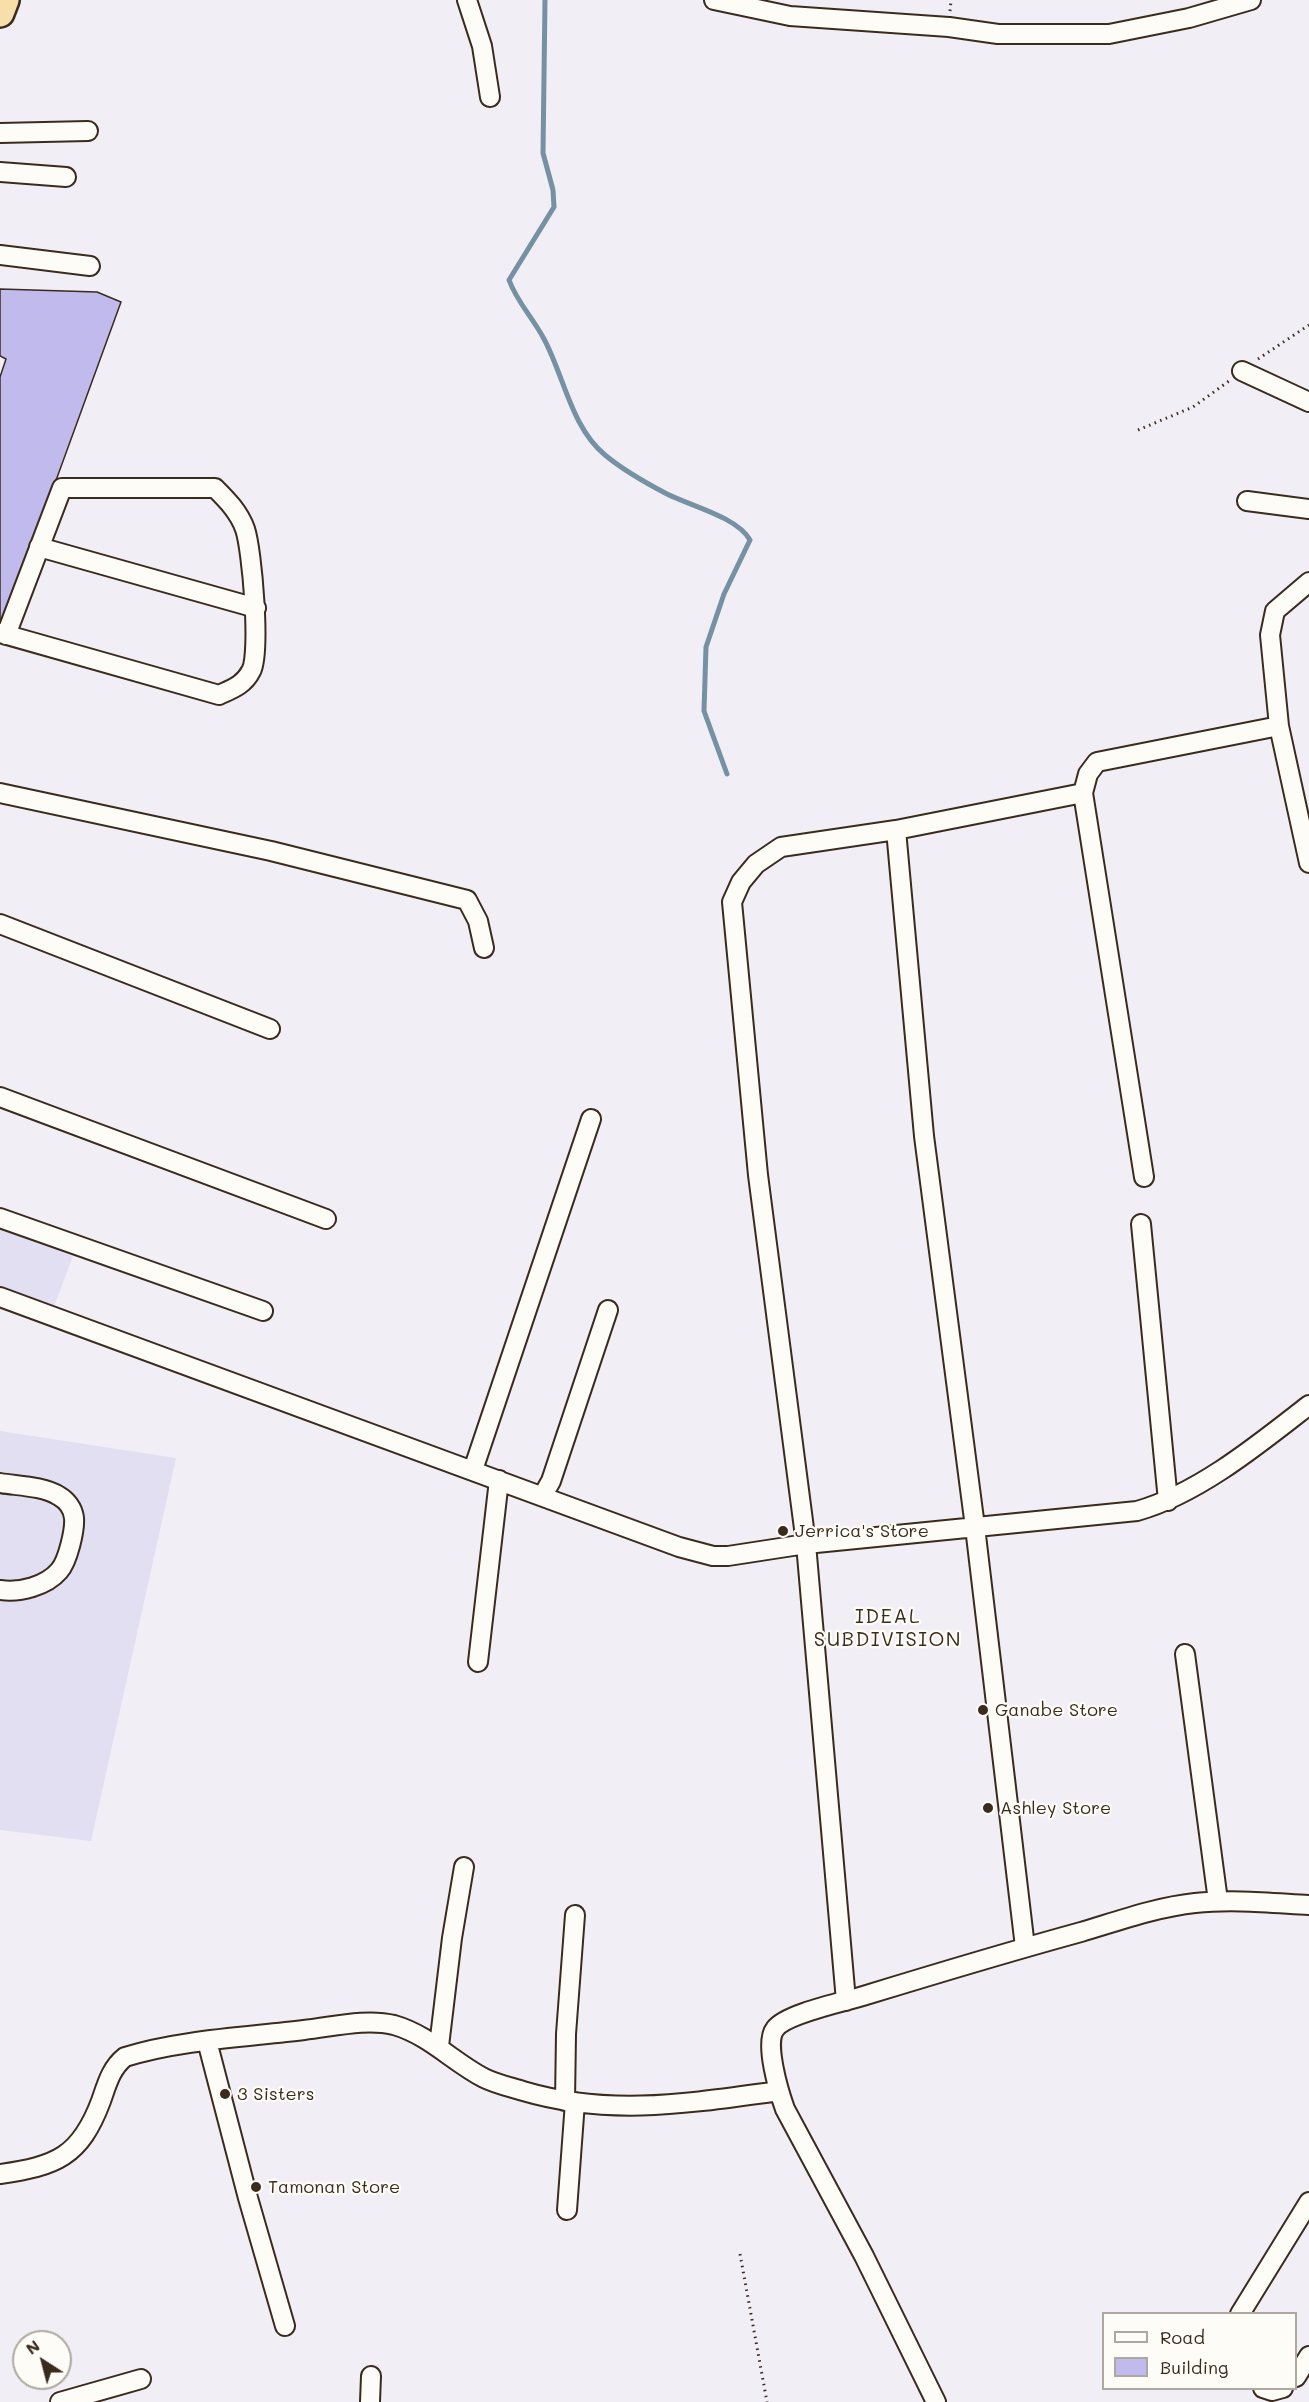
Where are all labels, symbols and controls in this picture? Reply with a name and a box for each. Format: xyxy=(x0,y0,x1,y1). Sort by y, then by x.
place label: Jerrica's Store xyxy=(795,1520,929,1542)
marker: Jerrica's Store xyxy=(776,1524,790,1538)
district label: IDEAL SUBDIVISION xyxy=(814,1605,962,1652)
place label: Ganabe Store xyxy=(995,1699,1118,1721)
marker: Ganabe Store xyxy=(976,1703,990,1717)
place label: Ashley Store xyxy=(1000,1797,1111,1819)
marker: Ashley Store xyxy=(981,1801,995,1815)
place label: 3 Sisters xyxy=(237,2083,315,2105)
marker: 3 Sisters xyxy=(218,2087,232,2101)
place label: Tamonan Store xyxy=(268,2176,400,2198)
marker: Tamonan Store xyxy=(249,2180,263,2194)
legend xyxy=(1102,2312,1297,2390)
text: Road xyxy=(1160,2325,1205,2349)
north arrow xyxy=(12,2330,72,2390)
text: N xyxy=(21,2335,43,2359)
text: Building xyxy=(1160,2355,1228,2379)

